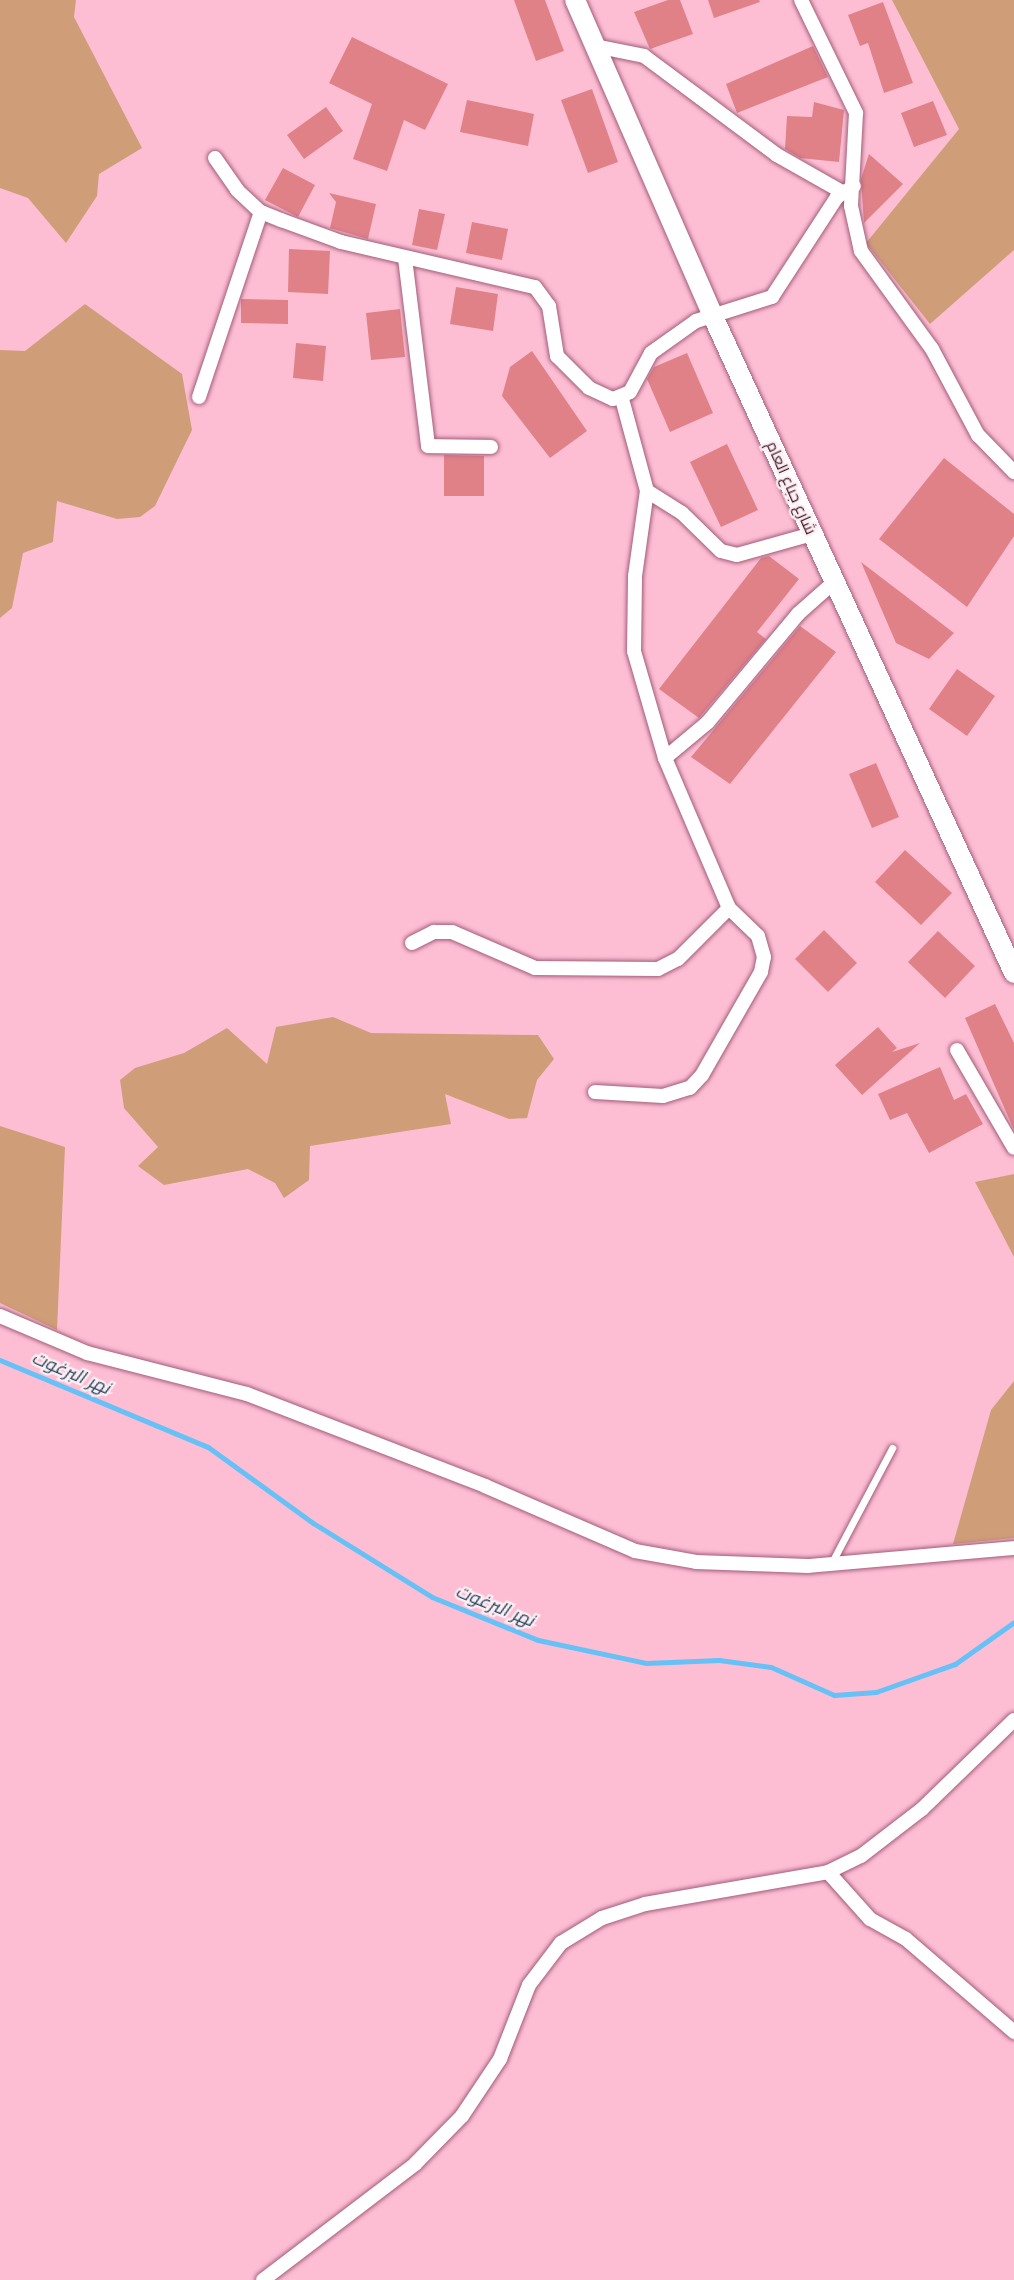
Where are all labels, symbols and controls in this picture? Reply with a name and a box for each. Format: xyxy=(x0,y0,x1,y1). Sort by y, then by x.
street label: شارع جباع العام xyxy=(762,438,820,538)
water label: نهر البرغوت xyxy=(29,1347,113,1399)
water label: نهر البرغوت xyxy=(453,1580,537,1632)

